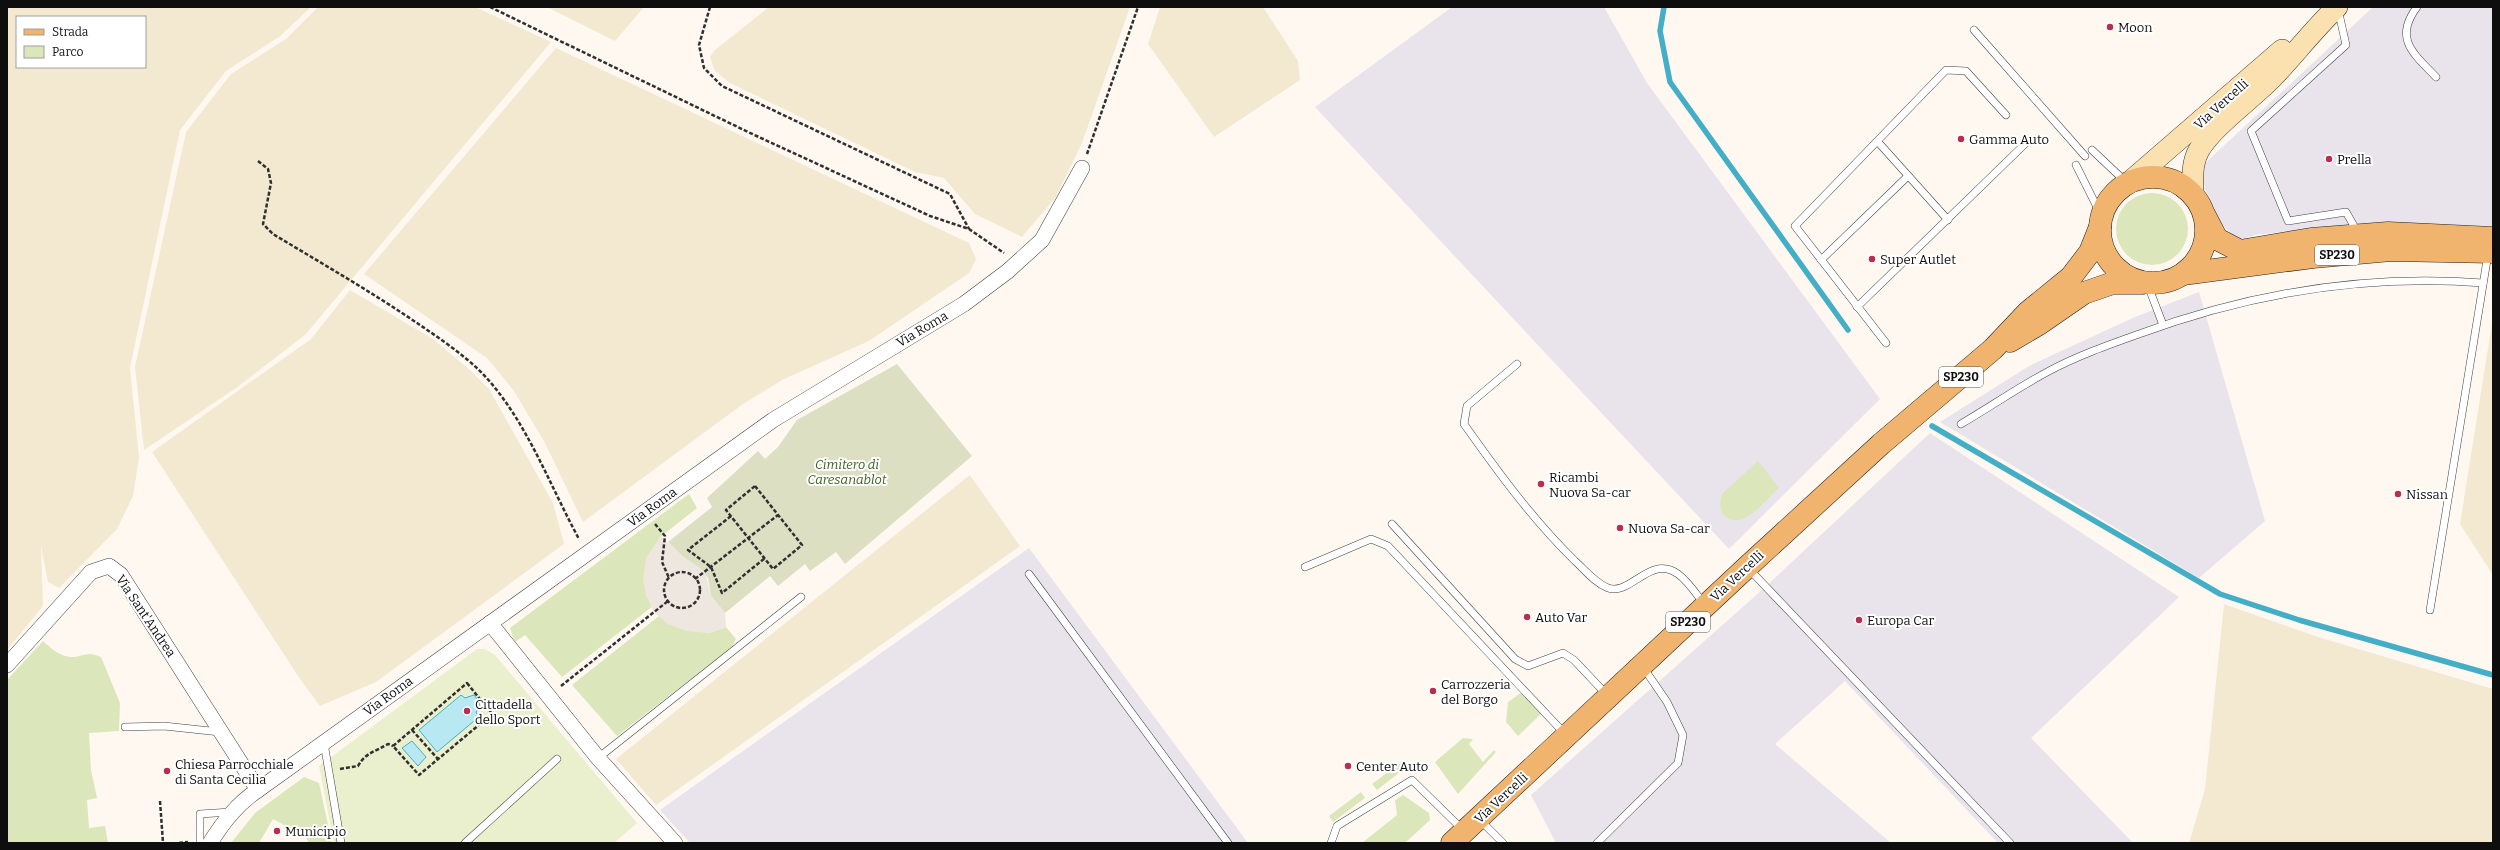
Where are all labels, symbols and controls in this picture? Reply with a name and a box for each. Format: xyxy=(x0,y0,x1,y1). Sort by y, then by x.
legend xyxy=(16,16,146,68)
place label: Moon xyxy=(2118,20,2153,35)
marker: Moon xyxy=(2105,22,2115,32)
text: Strada xyxy=(52,25,89,39)
text: Parco xyxy=(52,45,83,59)
street label: Via Vercelli xyxy=(2191,76,2251,132)
place label: Gamma Auto xyxy=(1969,132,2049,147)
marker: Gamma Auto xyxy=(1956,134,1966,144)
place label: Prella xyxy=(2337,152,2372,167)
marker: Prella xyxy=(2324,154,2334,164)
road number: SP230 xyxy=(2315,245,2359,265)
place label: Super Autlet xyxy=(1880,252,1956,267)
marker: Super Autlet xyxy=(1867,254,1877,264)
street label: Via Roma xyxy=(894,308,950,350)
road number: SP230 xyxy=(1939,367,1983,387)
park label: Cimitero di Caresanablot xyxy=(808,457,887,487)
place label: Ricambi Nuova Sa-car xyxy=(1549,470,1631,500)
marker: Ricambi Nuova Sa-car xyxy=(1536,479,1546,489)
street label: Via Roma xyxy=(624,484,680,530)
place label: Nissan xyxy=(2406,487,2449,502)
marker: Nissan xyxy=(2393,489,2403,499)
place label: Nuova Sa-car xyxy=(1628,521,1710,536)
marker: Nuova Sa-car xyxy=(1615,523,1625,533)
street label: Via Vercelli xyxy=(1707,547,1767,604)
street label: Via Sant'Andrea xyxy=(113,572,179,660)
place label: Auto Var xyxy=(1535,610,1588,625)
marker: Auto Var xyxy=(1522,612,1532,622)
road number: SP230 xyxy=(1666,612,1710,632)
place label: Europa Car xyxy=(1867,613,1935,628)
marker: Europa Car xyxy=(1854,615,1864,625)
street label: Via Roma xyxy=(360,673,416,719)
place label: Carrozzeria del Borgo xyxy=(1441,677,1511,707)
marker: Carrozzeria del Borgo xyxy=(1428,686,1438,696)
place label: Cittadella dello Sport xyxy=(475,697,541,727)
marker: Cittadella dello Sport xyxy=(462,706,472,716)
place label: Chiesa Parrocchiale di Santa Cecilia xyxy=(175,757,294,787)
place label: Center Auto xyxy=(1356,759,1428,774)
marker: Center Auto xyxy=(1343,761,1353,771)
marker: Chiesa Parrocchiale di Santa Cecilia xyxy=(162,766,172,776)
street label: Via Vercelli xyxy=(1471,769,1531,826)
place label: Municipio xyxy=(285,824,346,839)
marker: Municipio xyxy=(272,826,282,836)

